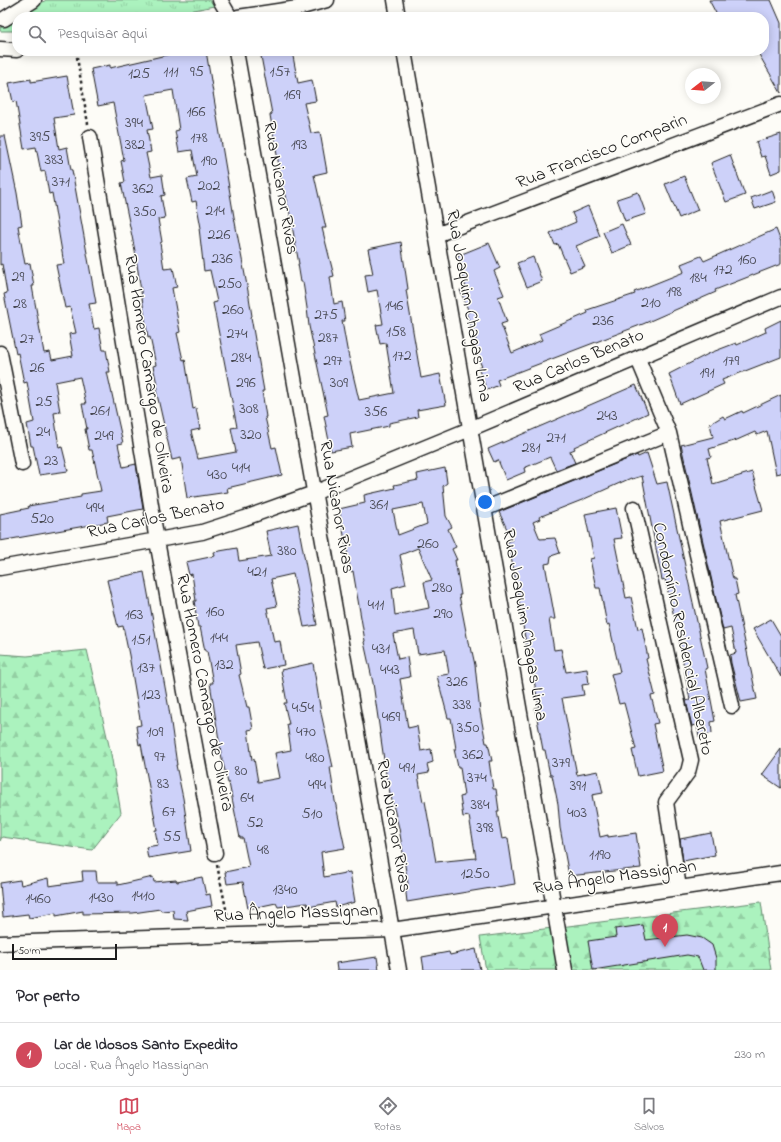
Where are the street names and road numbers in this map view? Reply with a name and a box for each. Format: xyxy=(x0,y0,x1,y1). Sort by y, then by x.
street label: Rua Francisco Comparin xyxy=(513,107,691,197)
street label: Rua Nicanor Rivas xyxy=(255,119,305,257)
street label: Rua Joaquim Chagas Lima xyxy=(437,208,498,404)
street label: Rua Homero Camargo de Oliveira xyxy=(115,253,180,495)
street label: Rua Carlos Benato xyxy=(510,323,648,401)
street label: Rua Nicanor Rivas xyxy=(311,438,361,576)
street label: Rua Carlos Benato xyxy=(85,492,227,546)
street label: Condomínio Residencial Albereto xyxy=(645,520,719,758)
street label: Rua Joaquim Chagas Lima xyxy=(493,527,554,723)
street label: Rua Homero Camargo de Oliveira xyxy=(167,572,240,814)
street label: Rua Nicanor Rivas xyxy=(368,757,418,895)
street label: Rua Ângelo Massignan xyxy=(532,854,698,903)
street label: Rua Ângelo Massignan xyxy=(213,898,379,931)

